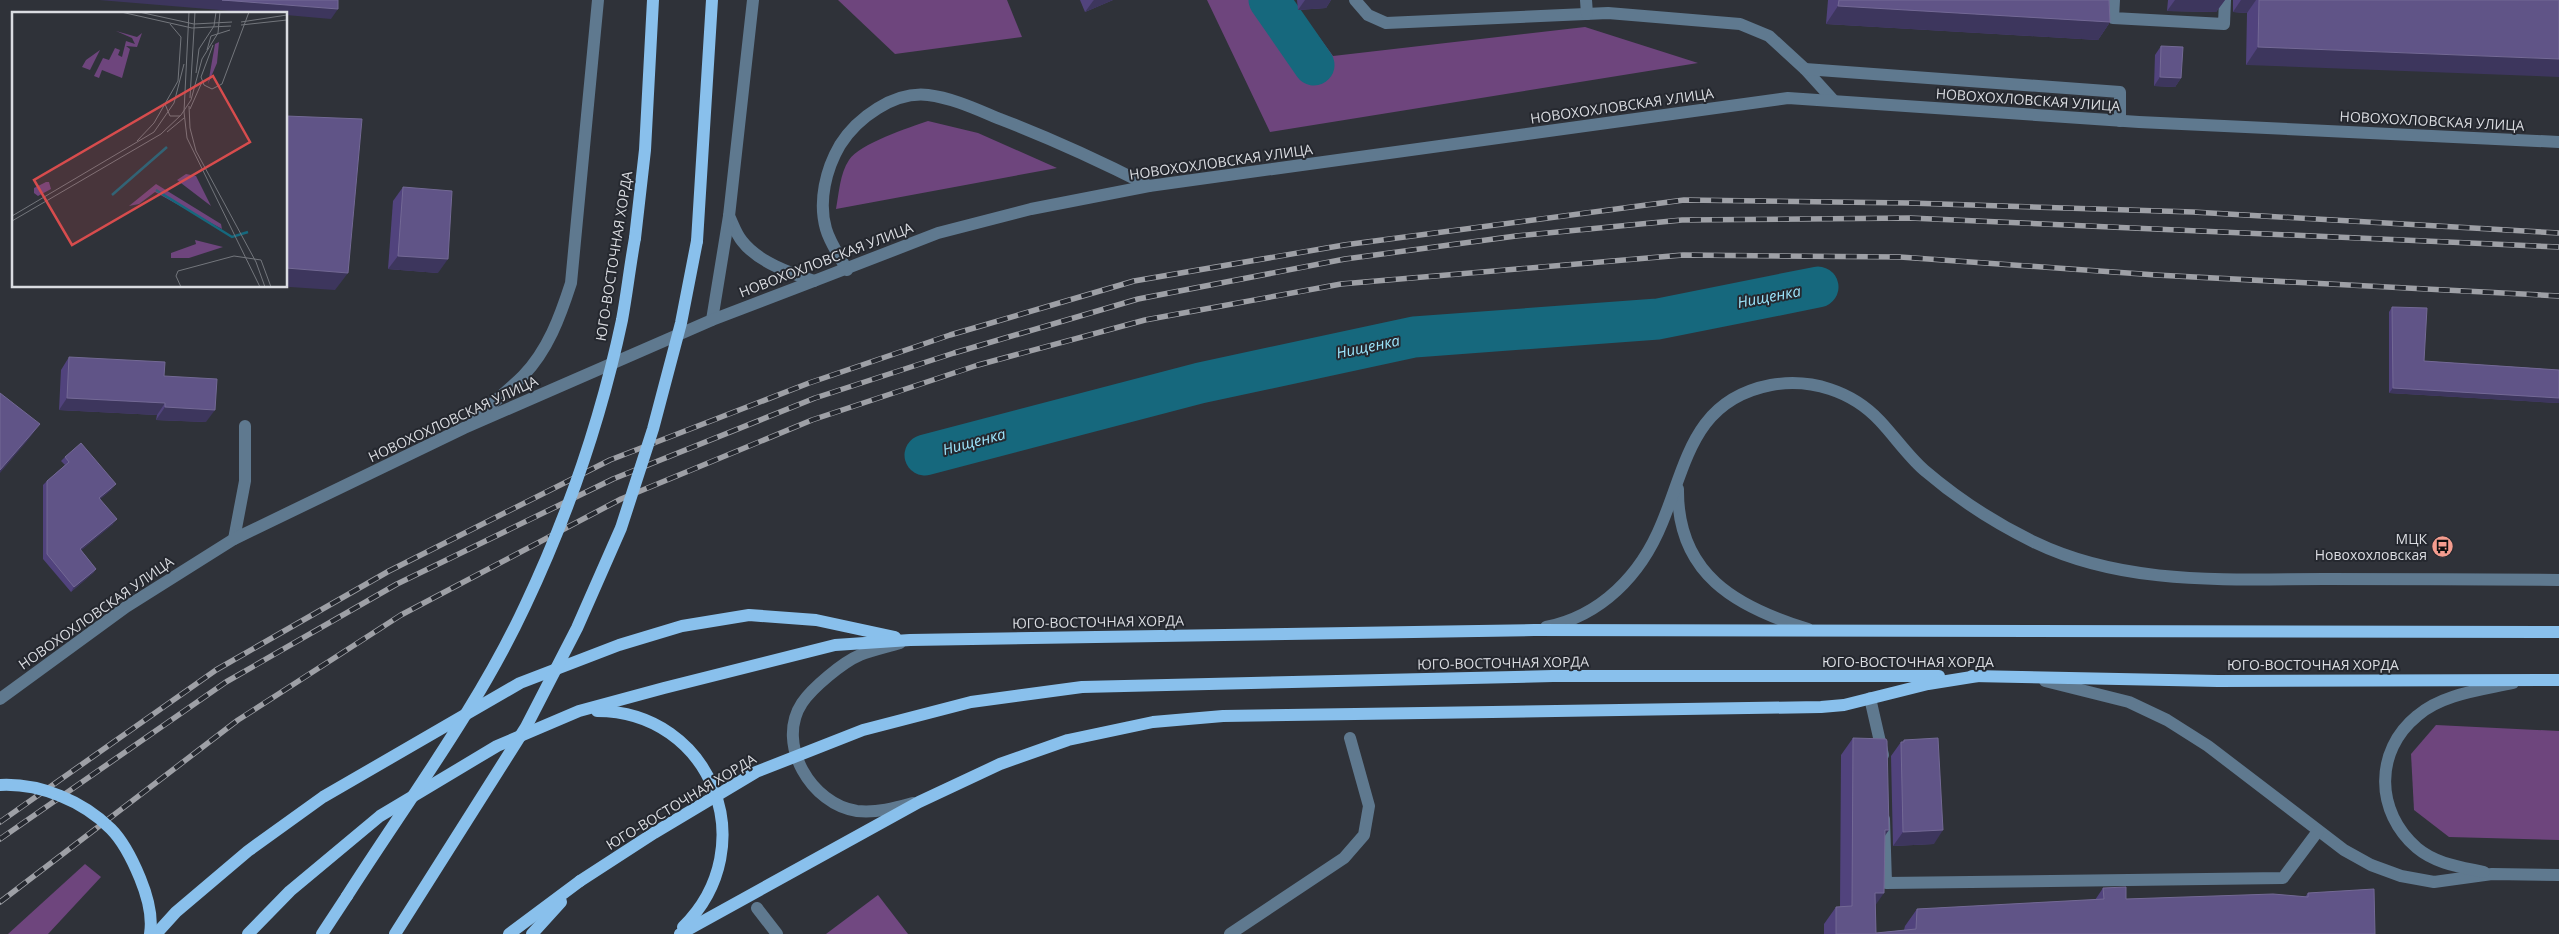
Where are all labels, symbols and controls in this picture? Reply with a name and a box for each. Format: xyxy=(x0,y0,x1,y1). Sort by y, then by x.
inset map xyxy=(12,12,288,288)
street label: НОВОХОХЛОВСКАЯ УЛИЦА xyxy=(1529,83,1715,128)
street label: НОВОХОХЛОВСКАЯ УЛИЦА xyxy=(1935,84,2121,115)
street label: НОВОХОХЛОВСКАЯ УЛИЦА xyxy=(2339,106,2525,135)
street label: НОВОХОХЛОВСКАЯ УЛИЦА xyxy=(1128,139,1314,184)
street label: ЮГО-ВОСТОЧНАЯ ХОРДА xyxy=(591,169,636,342)
street label: НОВОХОХЛОВСКАЯ УЛИЦА xyxy=(736,217,916,302)
water label: Нищенка xyxy=(1735,280,1803,312)
water label: Нищенка xyxy=(1334,329,1402,362)
street label: НОВОХОХЛОВСКАЯ УЛИЦА xyxy=(365,371,541,466)
water label: Нищенка xyxy=(940,423,1008,459)
place label: МЦК Новохохловская xyxy=(2315,529,2427,564)
bus stop icon: МЦК Новохохловская xyxy=(2431,535,2455,559)
street label: НОВОХОХЛОВСКАЯ УЛИЦА xyxy=(14,552,177,673)
street label: ЮГО-ВОСТОЧНАЯ ХОРДА xyxy=(1012,610,1184,632)
street label: ЮГО-ВОСТОЧНАЯ ХОРДА xyxy=(1417,651,1589,673)
street label: ЮГО-ВОСТОЧНАЯ ХОРДА xyxy=(1822,652,1994,671)
street label: ЮГО-ВОСТОЧНАЯ ХОРДА xyxy=(2227,655,2399,674)
street label: ЮГО-ВОСТОЧНАЯ ХОРДА xyxy=(602,749,759,854)

